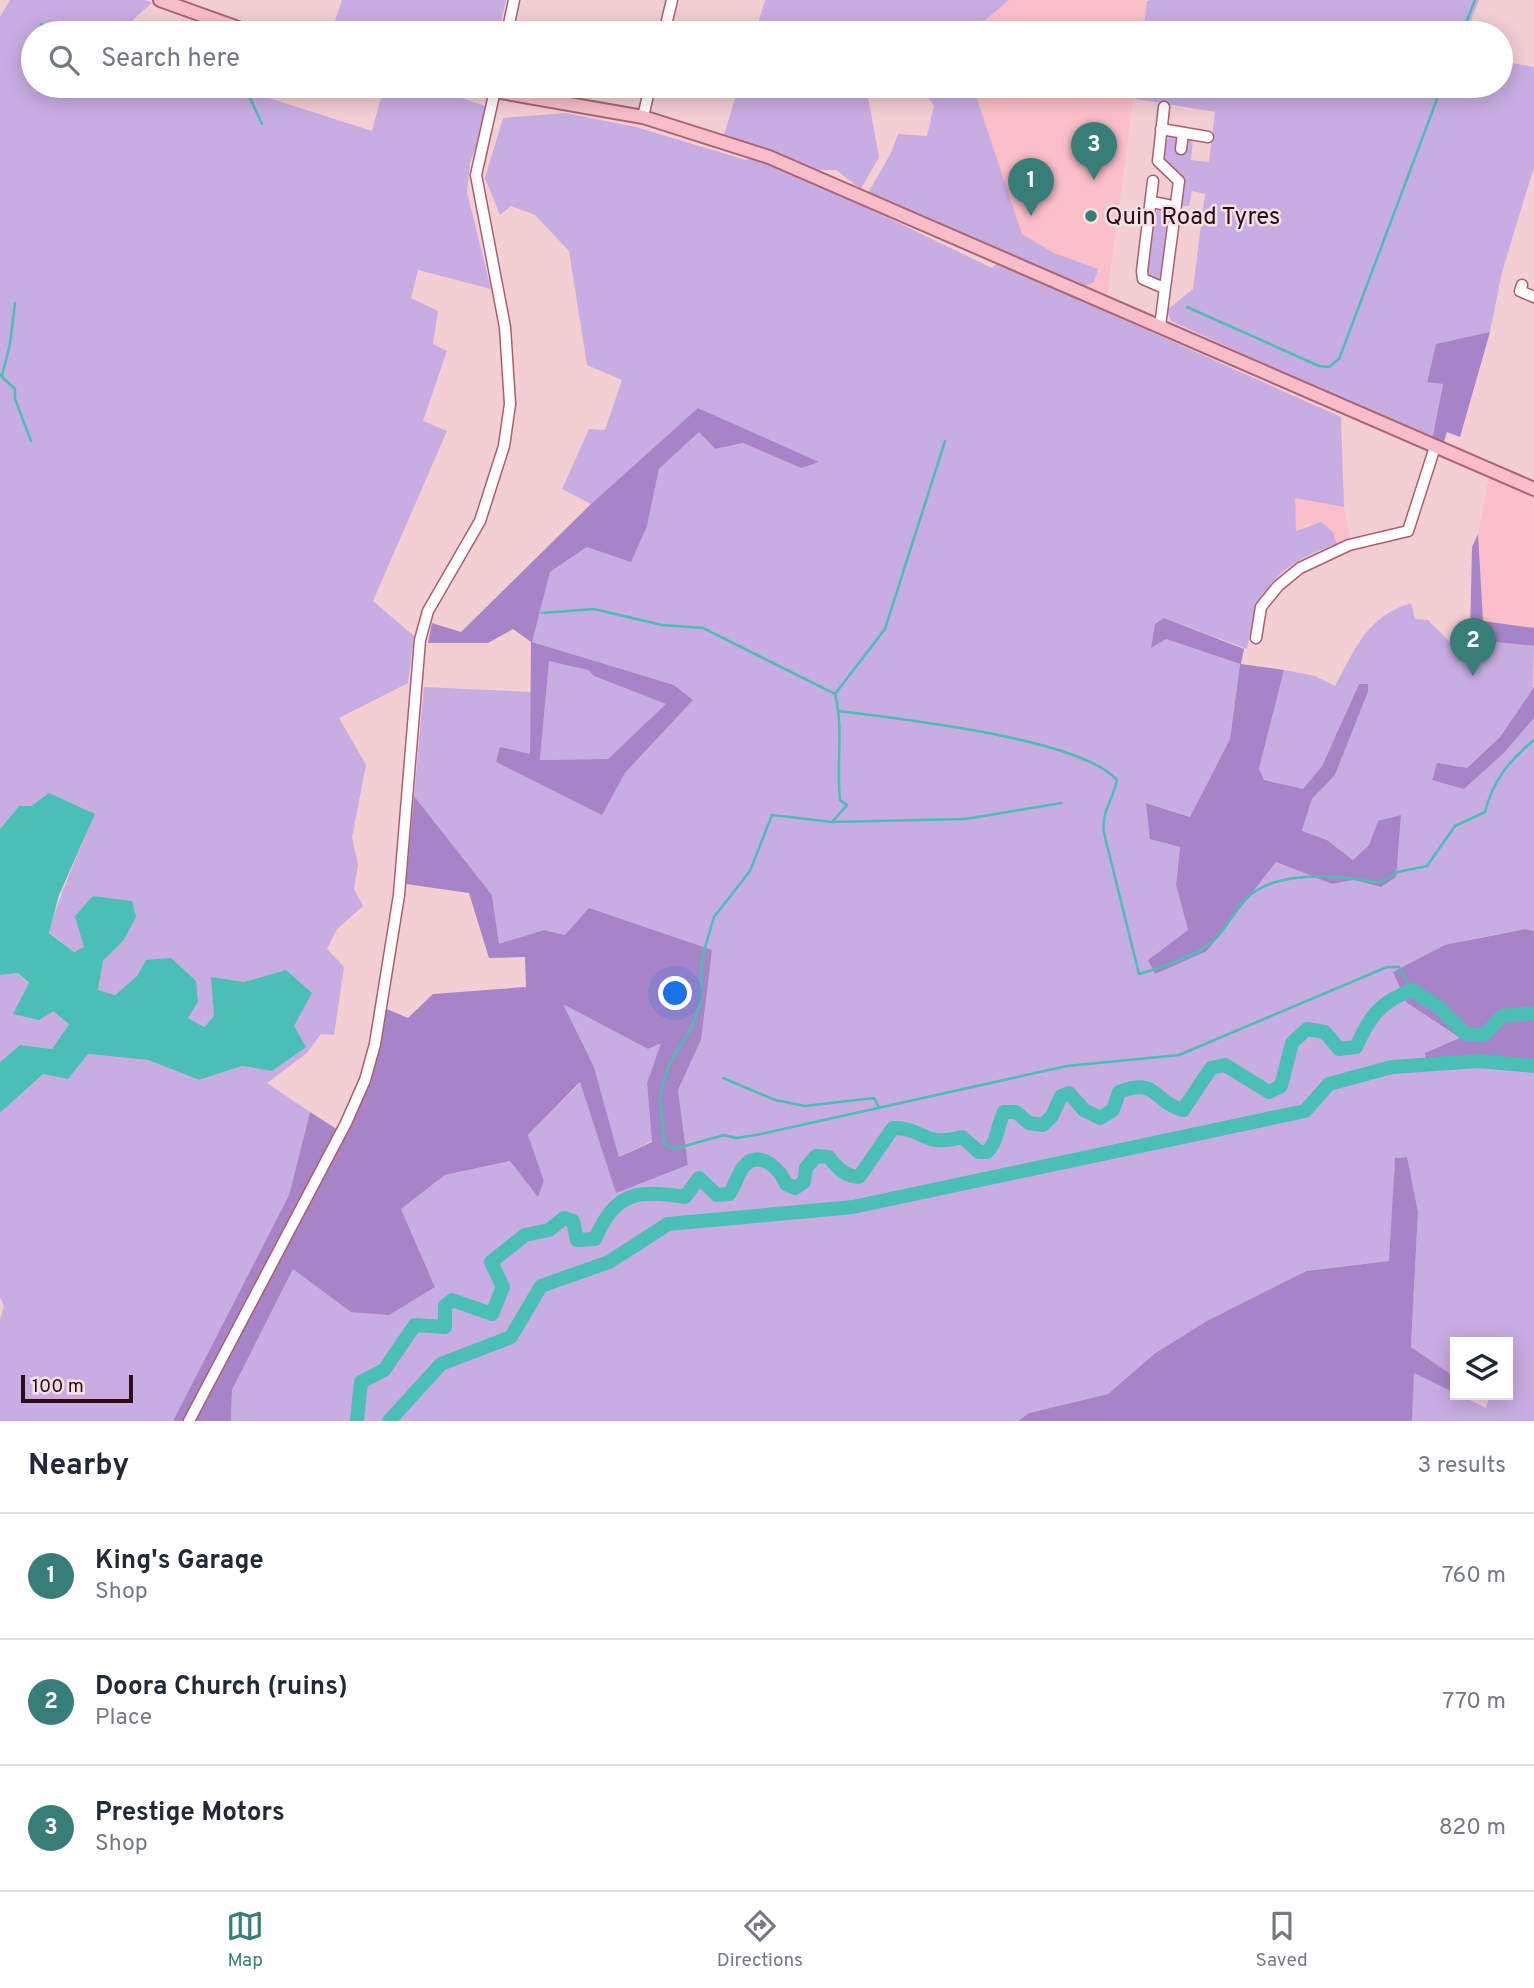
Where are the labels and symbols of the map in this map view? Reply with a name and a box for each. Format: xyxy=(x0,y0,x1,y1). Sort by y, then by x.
pin: 3 xyxy=(1071,122,1117,180)
pin: 1 xyxy=(1008,158,1054,216)
place label: Quin Road Tyres xyxy=(1105,203,1280,233)
marker: Quin Road Tyres xyxy=(1083,208,1099,224)
pin: 2 xyxy=(1450,618,1496,676)
your location xyxy=(658,976,692,1010)
scale bar xyxy=(21,1372,133,1404)

